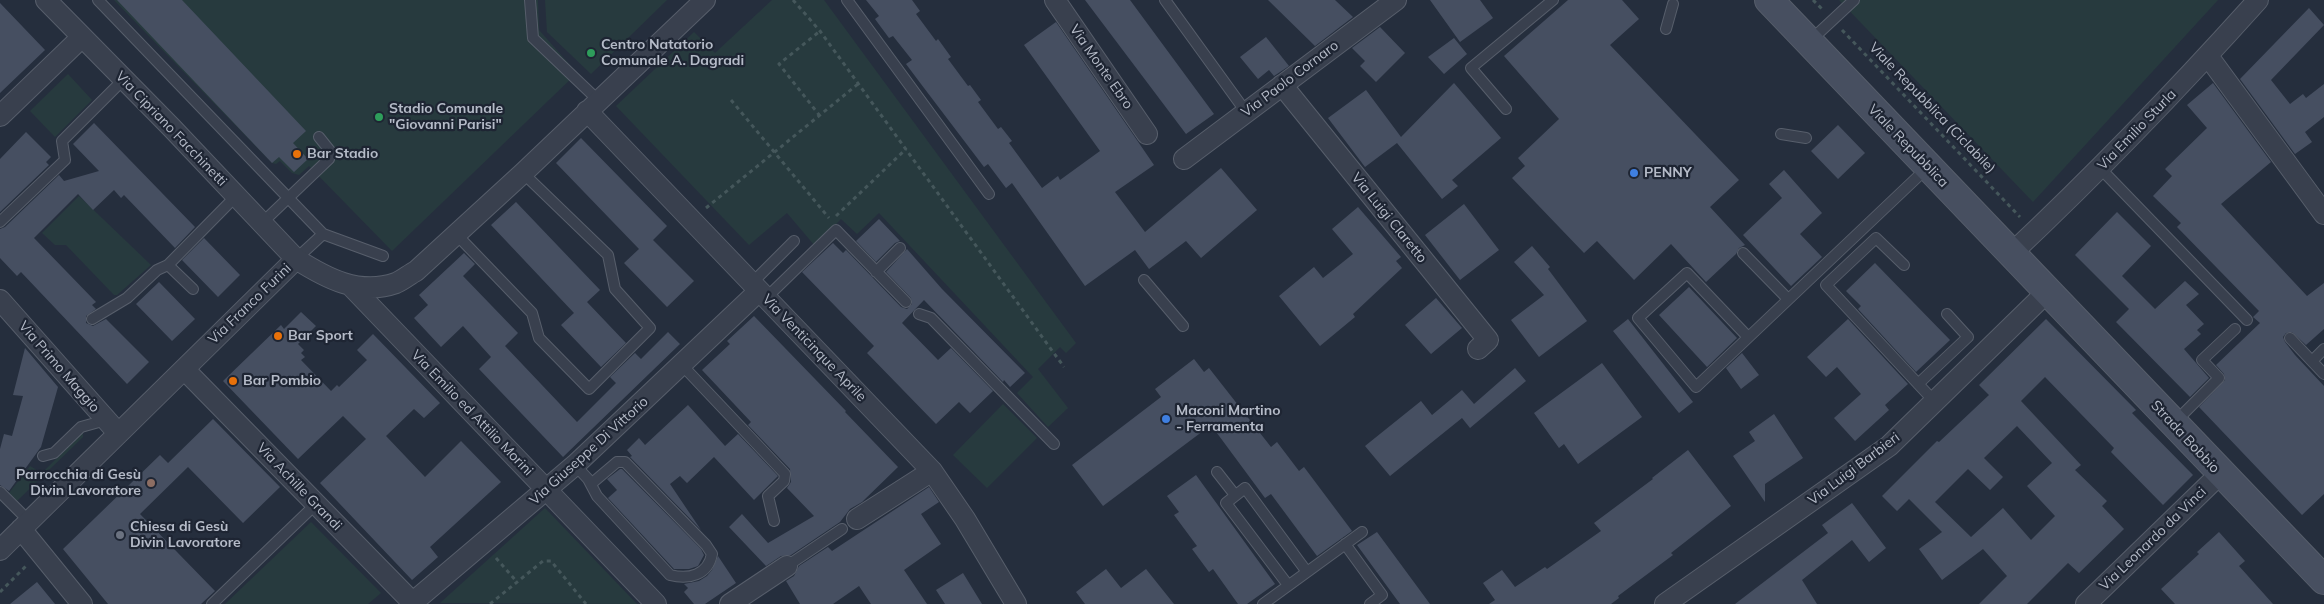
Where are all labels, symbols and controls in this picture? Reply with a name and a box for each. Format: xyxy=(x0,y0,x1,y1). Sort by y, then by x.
street label: Via Monte Ebro xyxy=(1066,22,1136,112)
place label: Centro Natatorio Comunale A. Dagradi xyxy=(601,37,744,70)
street label: Via Paolo Cornaro xyxy=(1238,37,1342,121)
street label: Viale Repubblica (Ciclabile) xyxy=(1865,39,1999,177)
marker: Centro Natatorio Comunale A. Dagradi xyxy=(585,47,597,59)
street label: Via Cipriano Facchinetti xyxy=(112,68,230,190)
street label: Via Emilio Sturla xyxy=(2094,86,2180,174)
place label: Stadio Comunale "Giovanni Parisi" xyxy=(389,101,503,134)
street label: Viale Repubblica xyxy=(1864,101,1952,191)
marker: Stadio Comunale "Giovanni Parisi" xyxy=(373,111,385,123)
place label: Bar Stadio xyxy=(307,146,378,162)
marker: Bar Stadio xyxy=(291,148,303,160)
place label: PENNY xyxy=(1644,165,1692,181)
marker: PENNY xyxy=(1628,167,1640,179)
street label: Via Luigi Claretto xyxy=(1348,170,1430,266)
street label: Via Franco Furini xyxy=(205,260,295,348)
street label: Via Venticinque Aprile xyxy=(758,291,870,405)
street label: Via Primo Maggio xyxy=(15,318,103,416)
place label: Bar Sport xyxy=(288,328,353,344)
marker: Bar Sport xyxy=(272,330,284,342)
street label: Via Emilio ed Attilio Morini xyxy=(407,347,537,479)
place label: Bar Pombio xyxy=(243,373,321,389)
marker: Bar Pombio xyxy=(227,375,239,387)
street label: Via Giuseppe Di Vittorio xyxy=(526,393,652,509)
street label: Strada Bobbio xyxy=(2147,397,2223,477)
place label: Maconi Martino - Ferramenta xyxy=(1176,403,1280,436)
marker: Maconi Martino - Ferramenta xyxy=(1160,413,1172,425)
street label: Via Luigi Barbieri xyxy=(1805,429,1903,509)
street label: Via Achille Grandi xyxy=(253,440,345,534)
place label: Parrocchia di Gesù Divin Lavoratore xyxy=(16,467,141,500)
marker: Parrocchia di Gesù Divin Lavoratore xyxy=(145,477,157,489)
street label: Via Leonardo da Vinci xyxy=(2096,484,2210,594)
place label: Chiesa di Gesù Divin Lavoratore xyxy=(130,519,241,552)
marker: Chiesa di Gesù Divin Lavoratore xyxy=(114,529,126,541)

